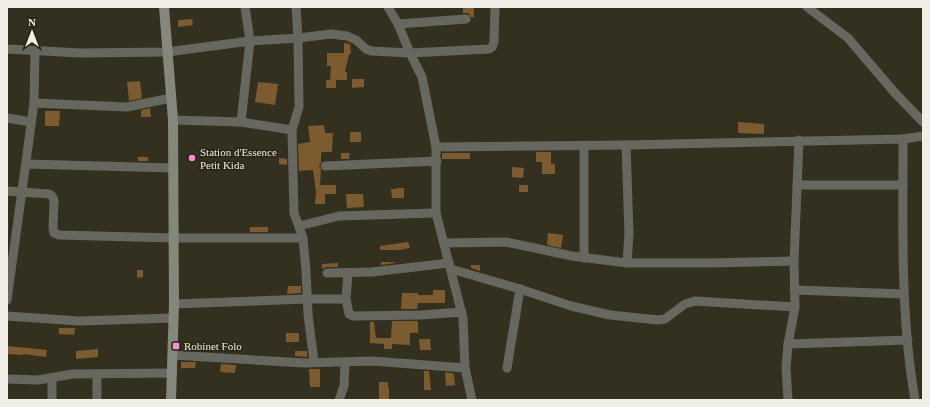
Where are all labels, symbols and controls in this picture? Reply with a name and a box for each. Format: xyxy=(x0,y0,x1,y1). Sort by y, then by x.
north arrow xyxy=(12,12,52,52)
text: N xyxy=(28,16,36,28)
place label: Station d'Essence Petit Kida xyxy=(200,146,277,171)
marker: Station d'Essence Petit Kida xyxy=(187,153,197,163)
place label: Robinet Folo xyxy=(184,340,242,352)
marker: Robinet Folo xyxy=(171,341,181,351)

